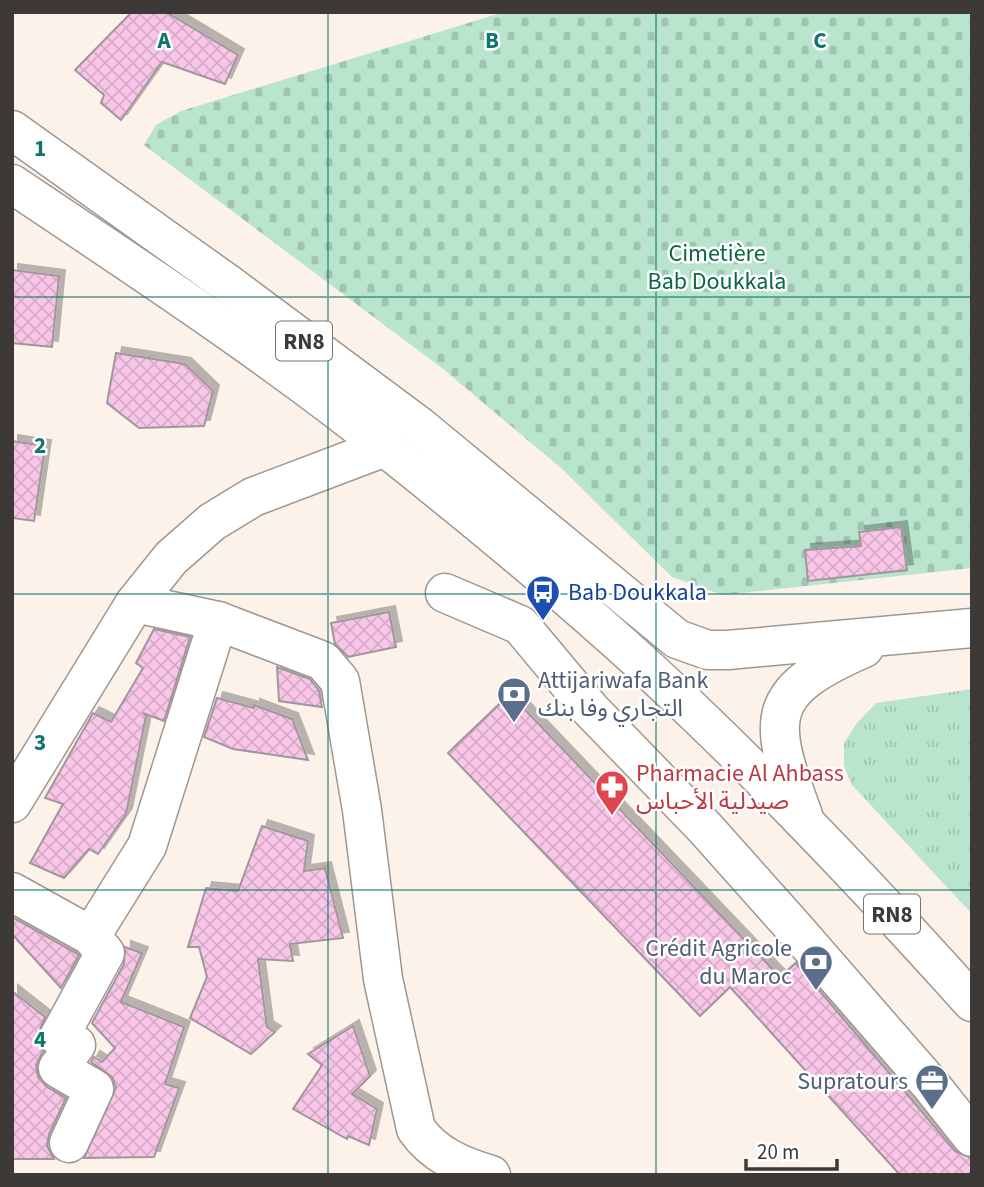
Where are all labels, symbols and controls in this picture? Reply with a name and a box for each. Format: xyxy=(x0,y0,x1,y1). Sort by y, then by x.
text: A xyxy=(156,24,171,57)
text: B xyxy=(485,24,499,57)
text: C xyxy=(813,24,827,57)
text: 1 xyxy=(34,132,46,165)
park label: Cimetière Bab Doukkala xyxy=(648,236,786,299)
road number: RN8 xyxy=(276,322,332,360)
text: 2 xyxy=(34,429,46,462)
bus stop icon: Bab Doukkala xyxy=(524,573,562,622)
place label: Bab Doukkala xyxy=(568,575,707,610)
place label: Attijariwafa Bank التجاري وفا بنك xyxy=(538,663,708,727)
bank icon: Attijariwafa Bank التجاري وفا بنك xyxy=(495,675,533,724)
text: 3 xyxy=(34,726,46,759)
place label: Pharmacie Al Ahbass صيدلية الأحباس xyxy=(636,756,844,819)
pharmacy icon: Pharmacie Al Ahbass صيدلية الأحباس xyxy=(593,768,631,817)
road number: RN8 xyxy=(864,894,920,934)
place label: Crédit Agricole du Maroc xyxy=(645,931,792,994)
bank icon: Crédit Agricole du Maroc xyxy=(797,943,835,992)
text: 4 xyxy=(34,1023,46,1056)
office icon: Supratours xyxy=(913,1062,951,1111)
place label: Supratours xyxy=(797,1064,908,1099)
scale bar xyxy=(746,1128,837,1172)
text: 20 m xyxy=(757,1137,799,1167)

